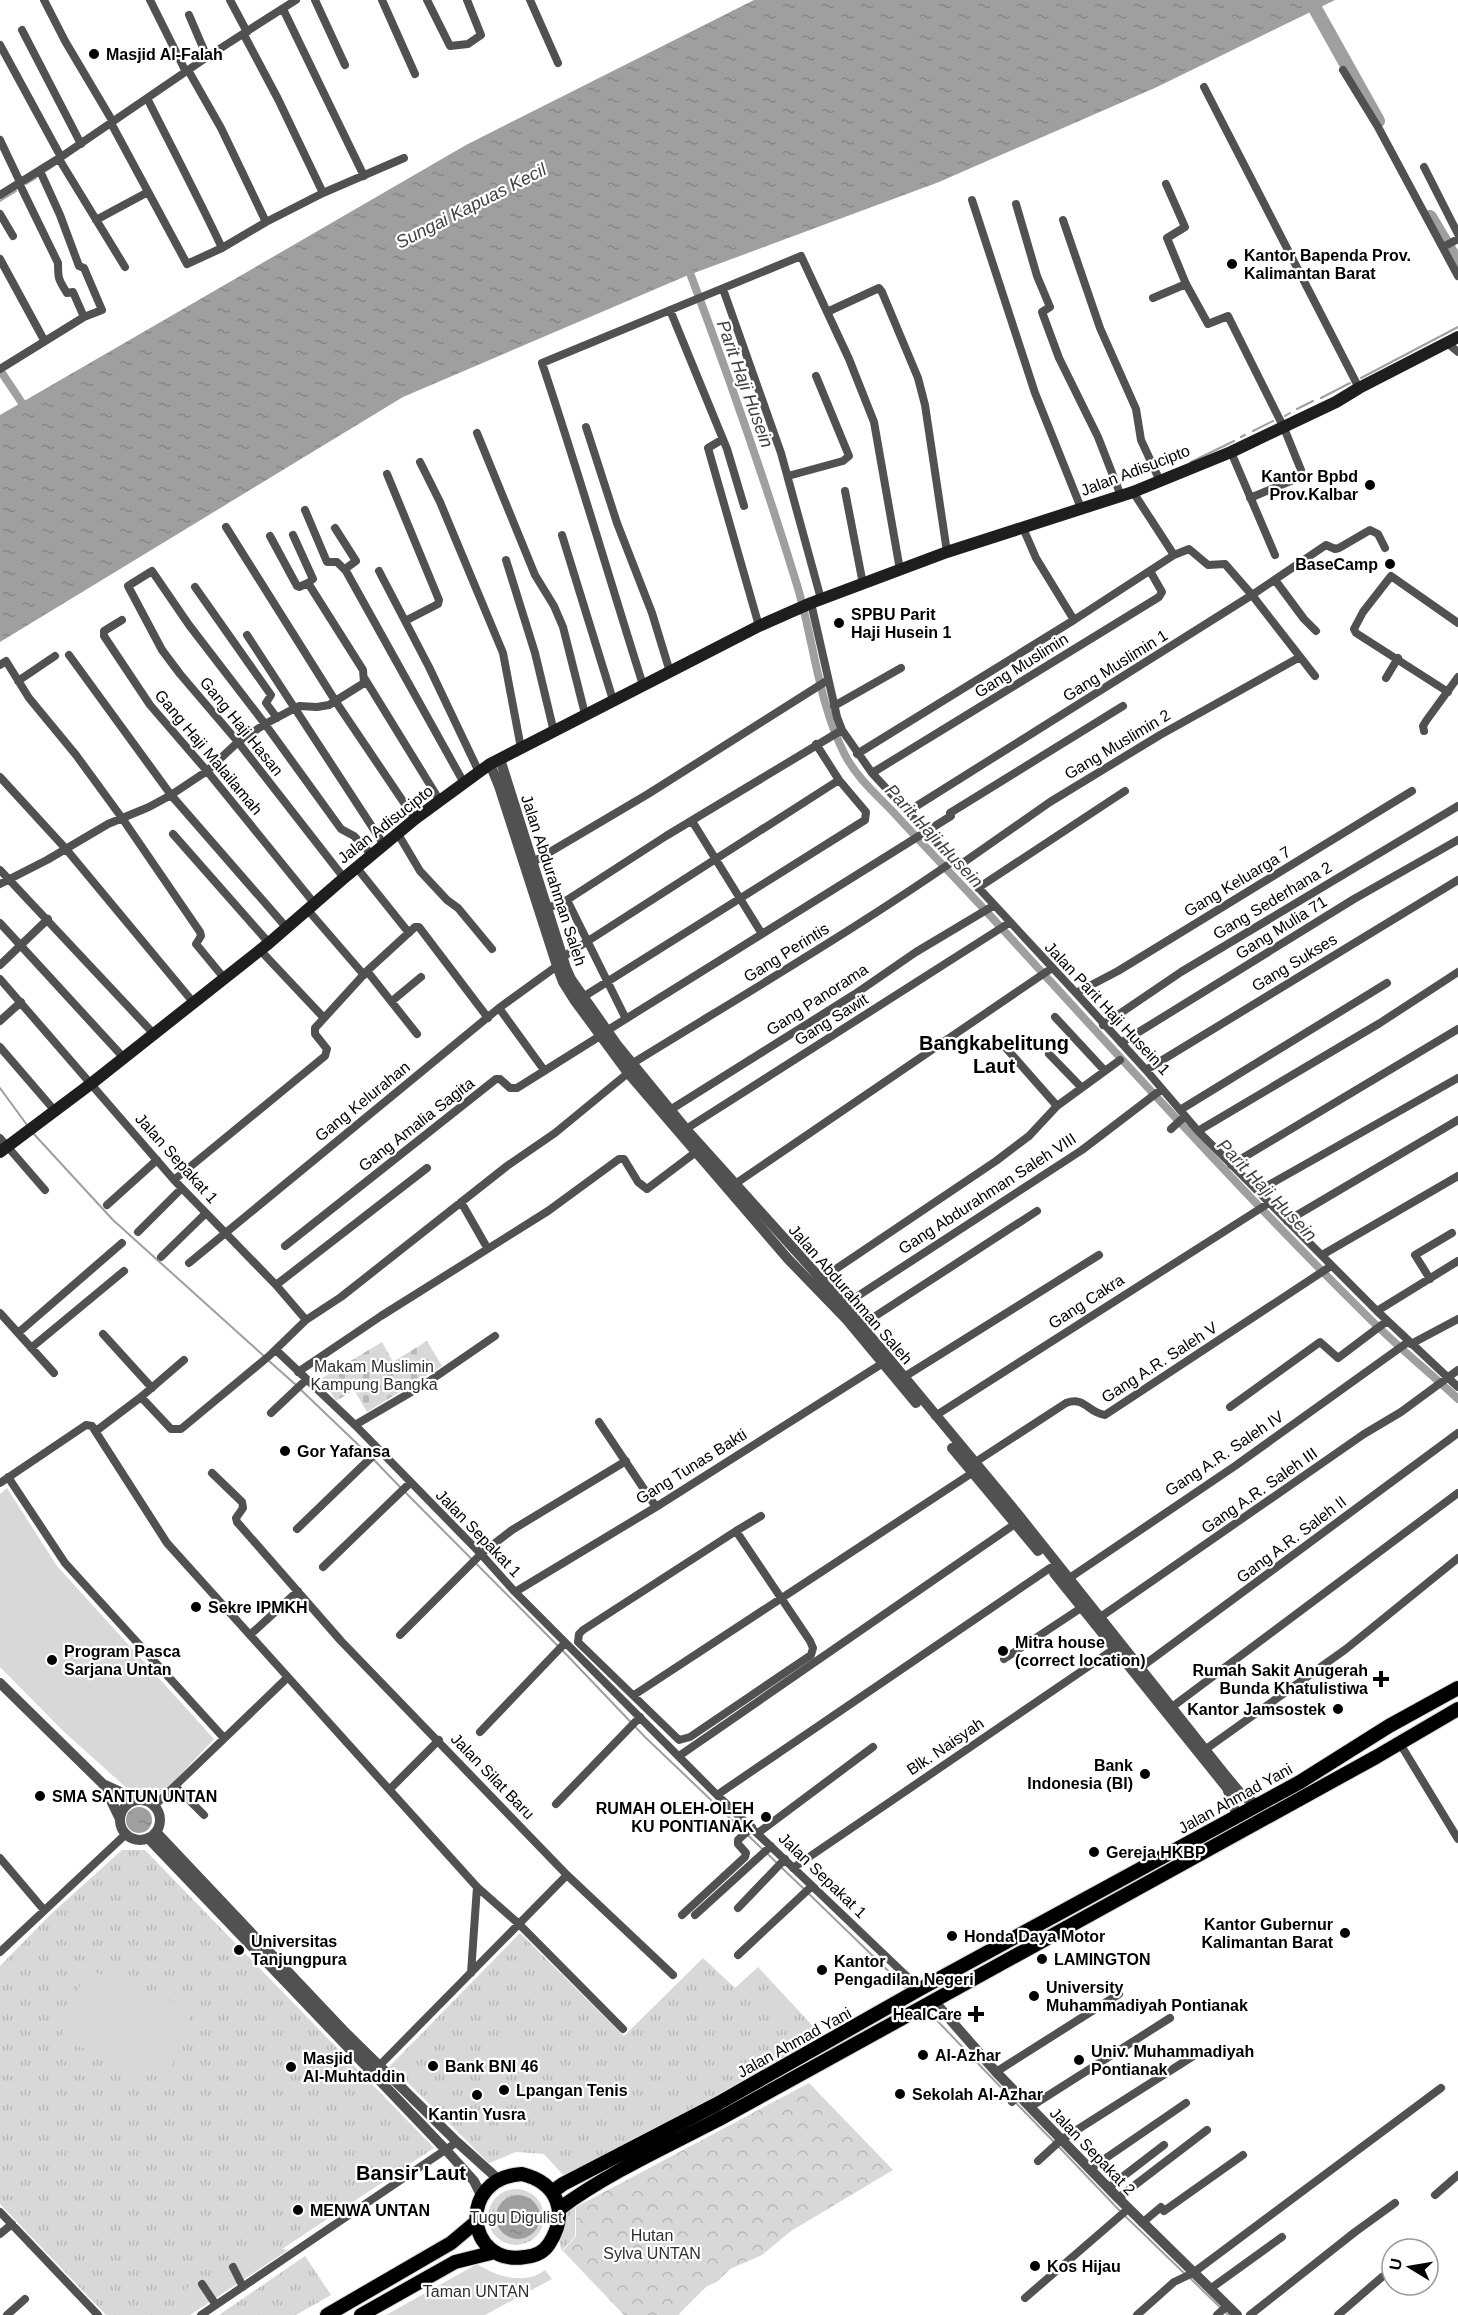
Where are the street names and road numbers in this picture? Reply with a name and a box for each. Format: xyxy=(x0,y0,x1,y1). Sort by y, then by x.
street label: Jalan Adisucipto xyxy=(1078,442,1192,499)
street label: Gang Muslimin 1 xyxy=(1060,626,1171,704)
street label: Gang Muslimin xyxy=(972,630,1071,701)
street label: Gang Haji Hasan xyxy=(197,674,287,779)
street label: Gang Haji Malailamah xyxy=(152,687,266,818)
street label: Gang Muslimin 2 xyxy=(1061,706,1173,783)
street label: Jalan Adisucipto xyxy=(335,782,436,867)
street label: Jalan Abdurahman Saleh xyxy=(518,793,589,968)
street label: Gang Keluarga 7 xyxy=(1181,843,1294,920)
street label: Gang Sederhana 2 xyxy=(1210,858,1335,943)
street label: Gang Mulia 71 xyxy=(1233,893,1330,962)
street label: Gang Perintis xyxy=(741,920,832,985)
street label: Gang Sukses xyxy=(1249,930,1340,994)
street label: Jalan Parit Haji Husein 1 xyxy=(1042,938,1174,1078)
street label: Gang Panorama xyxy=(763,960,871,1039)
street label: Gang Sawit xyxy=(792,990,871,1049)
street label: Gang Kelurahan xyxy=(312,1058,413,1145)
street label: Gang Amalia Sagita xyxy=(355,1074,477,1175)
street label: Jalan Sepakat 1 xyxy=(132,1110,221,1207)
street label: Gang Abdurahman Saleh VIII xyxy=(895,1130,1079,1257)
street label: Jalan Abdurahman Saleh xyxy=(786,1221,916,1367)
street label: Gang Cakra xyxy=(1045,1271,1127,1332)
street label: Gang A.R. Saleh V xyxy=(1098,1319,1220,1406)
street label: Gang A.R. Saleh IV xyxy=(1162,1407,1287,1499)
street label: Gang Tunas Bakti xyxy=(633,1426,750,1507)
street label: Gang A.R. Saleh III xyxy=(1198,1444,1320,1537)
street label: Jalan Sepakat 1 xyxy=(433,1486,525,1581)
street label: Gang A.R. Saleh II xyxy=(1233,1493,1349,1586)
street label: Blk. Naisyah xyxy=(904,1715,987,1778)
street label: Jalan Silat Baru xyxy=(448,1730,538,1823)
street label: Jalan Ahmad Yani xyxy=(1175,1760,1295,1837)
street label: Jalan Sepakat 1 xyxy=(775,1829,870,1921)
street label: Jalan Ahmad Yani xyxy=(734,2004,854,2081)
street label: Jalan Sepakat 2 xyxy=(1047,2104,1139,2199)

